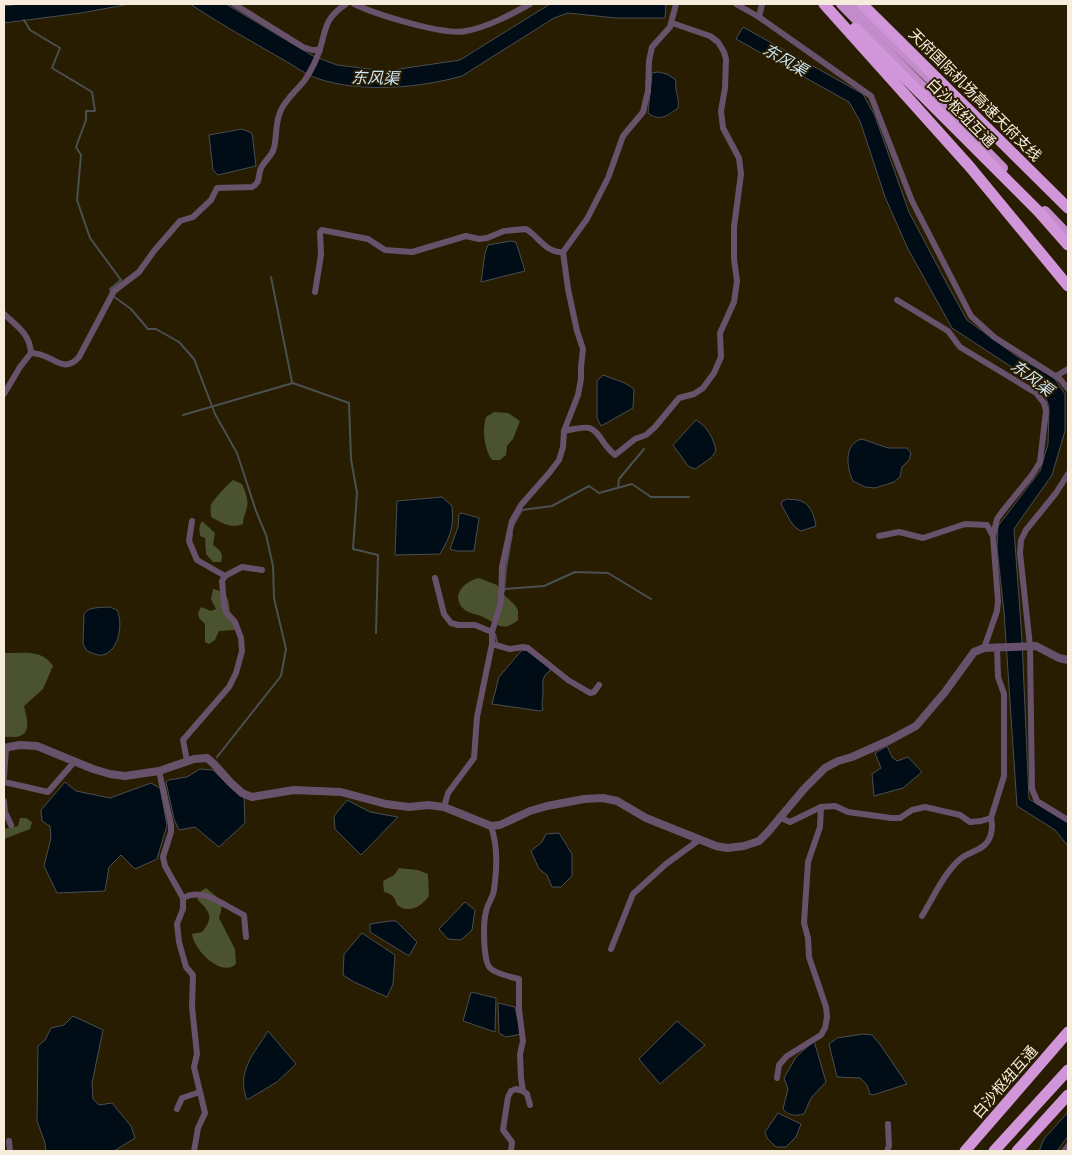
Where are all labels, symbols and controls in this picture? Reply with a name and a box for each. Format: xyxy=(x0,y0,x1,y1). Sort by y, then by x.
street label: 天府国际机场高速天府支线 xyxy=(905,25,1045,165)
water label: 东风渠 xyxy=(759,40,812,81)
water label: 东风渠 xyxy=(351,68,401,88)
street label: 白沙枢纽互通 xyxy=(923,75,999,151)
water label: 东风渠 xyxy=(1007,356,1058,401)
street label: 白沙枢纽互通 xyxy=(969,1042,1041,1122)

